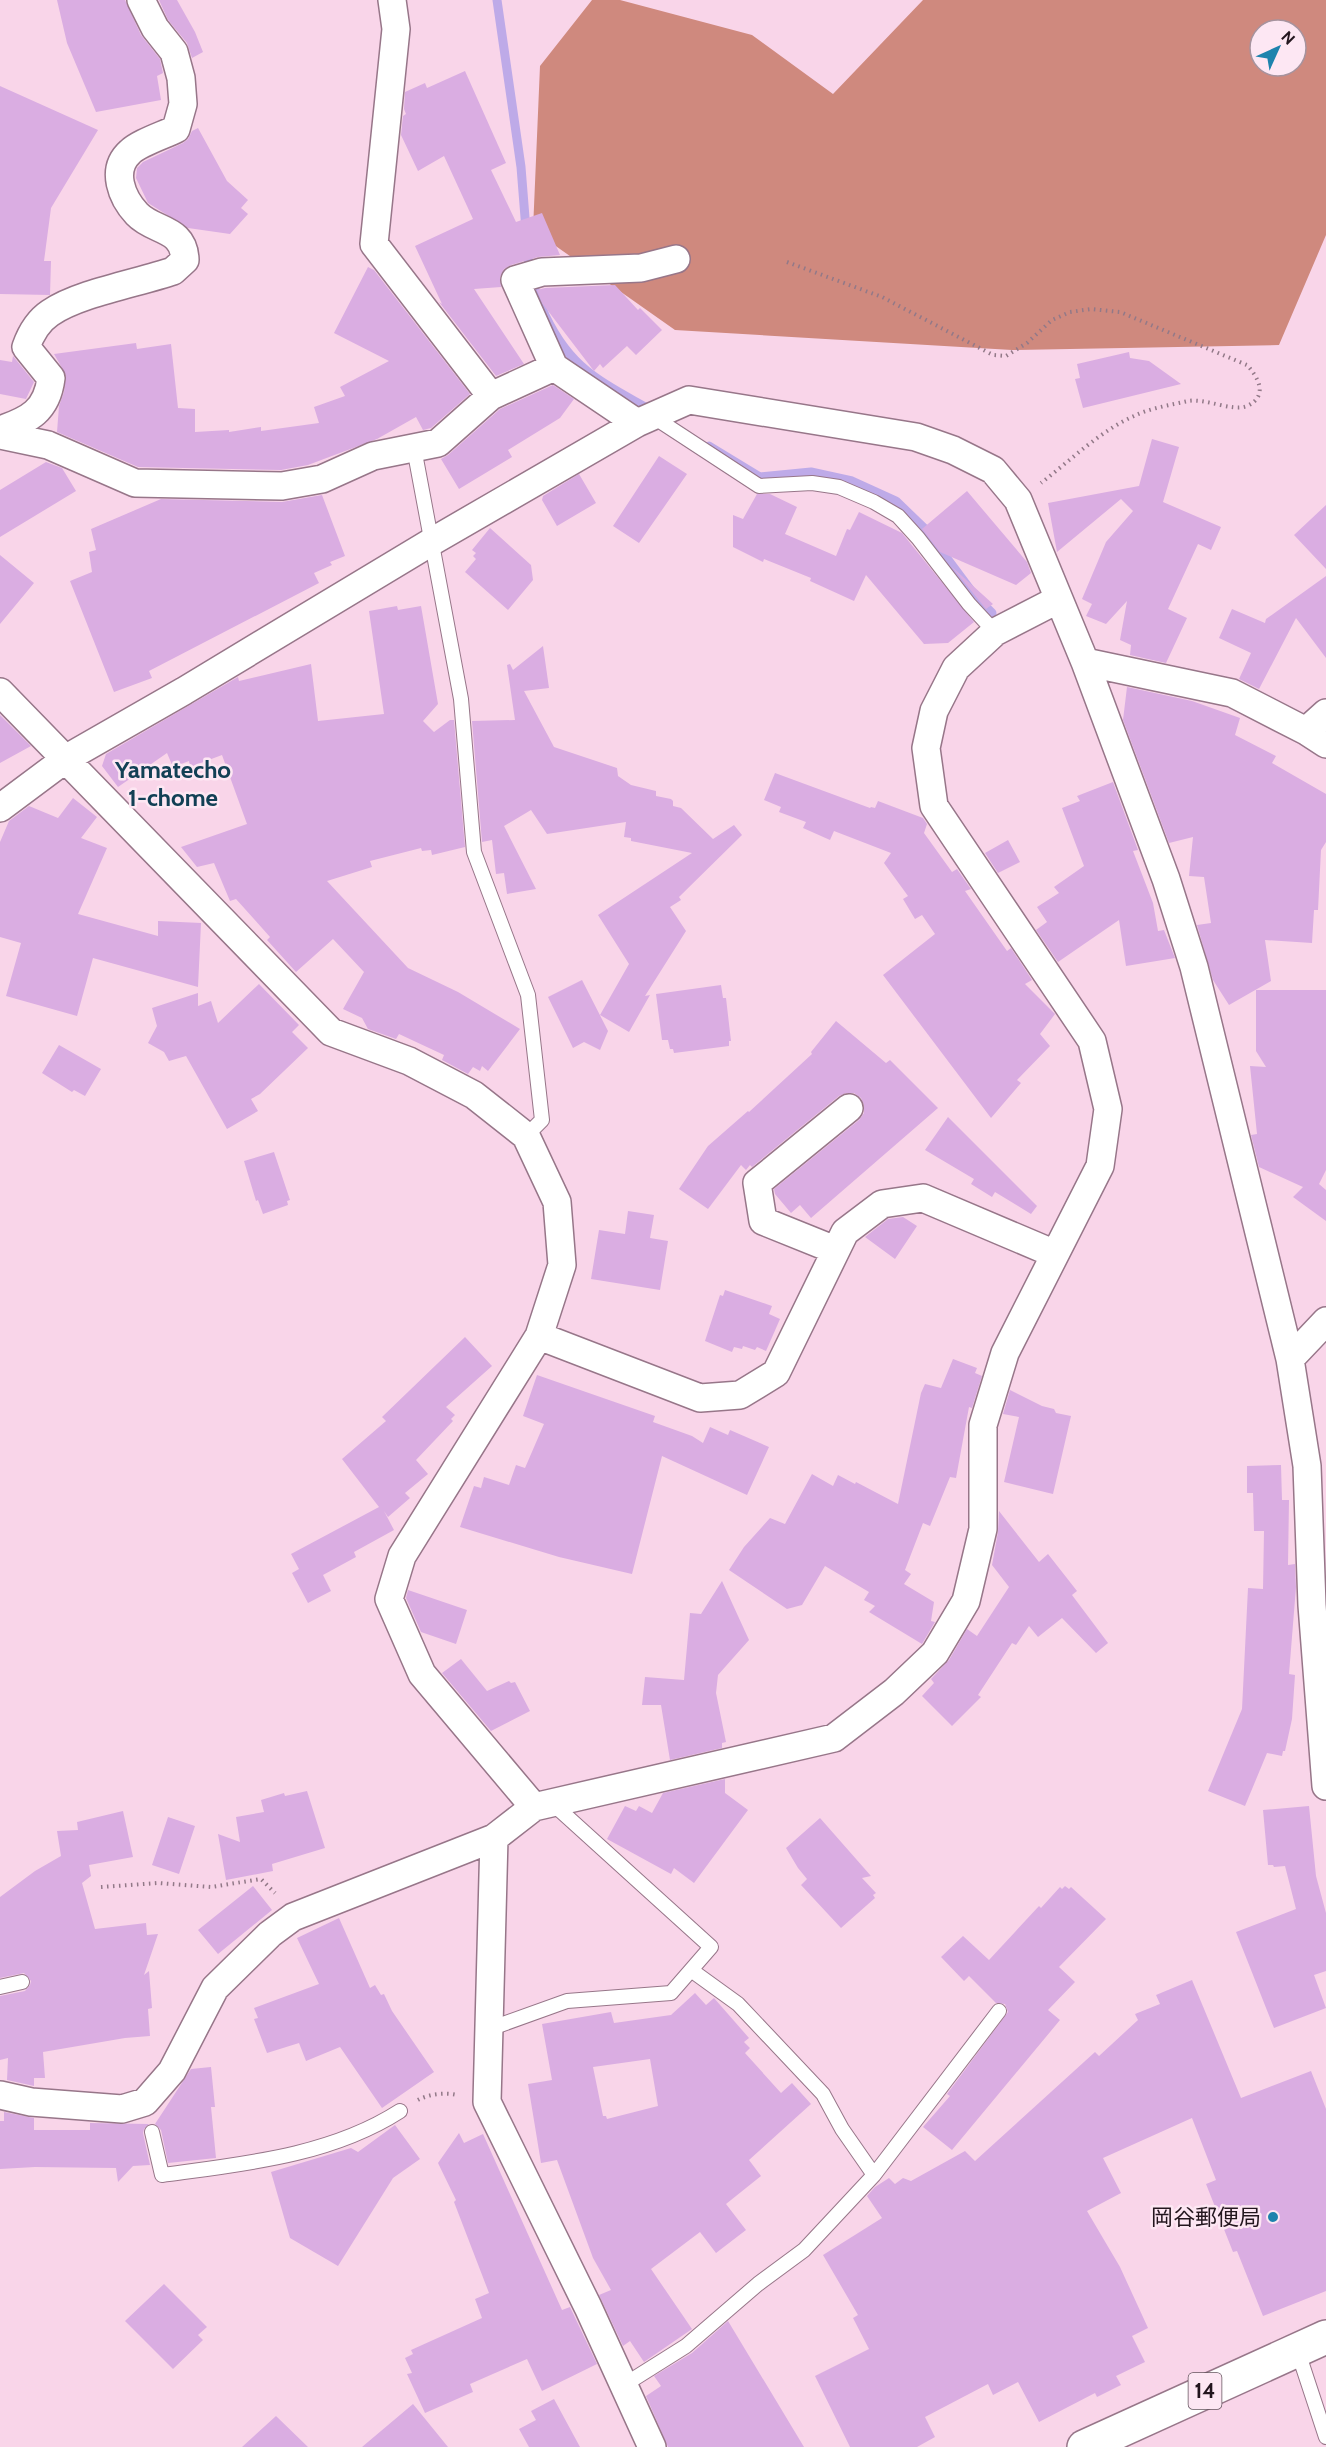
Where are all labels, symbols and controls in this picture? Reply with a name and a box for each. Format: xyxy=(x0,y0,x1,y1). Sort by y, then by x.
north arrow xyxy=(1248,18,1308,78)
text: N xyxy=(1278,27,1299,48)
district label: Yamatecho 1-chome xyxy=(114,755,231,812)
place label: 岡谷郵便局 xyxy=(1151,2204,1261,2231)
marker: 岡谷郵便局 xyxy=(1266,2210,1280,2224)
road number: 14 xyxy=(1188,2373,1222,2409)

